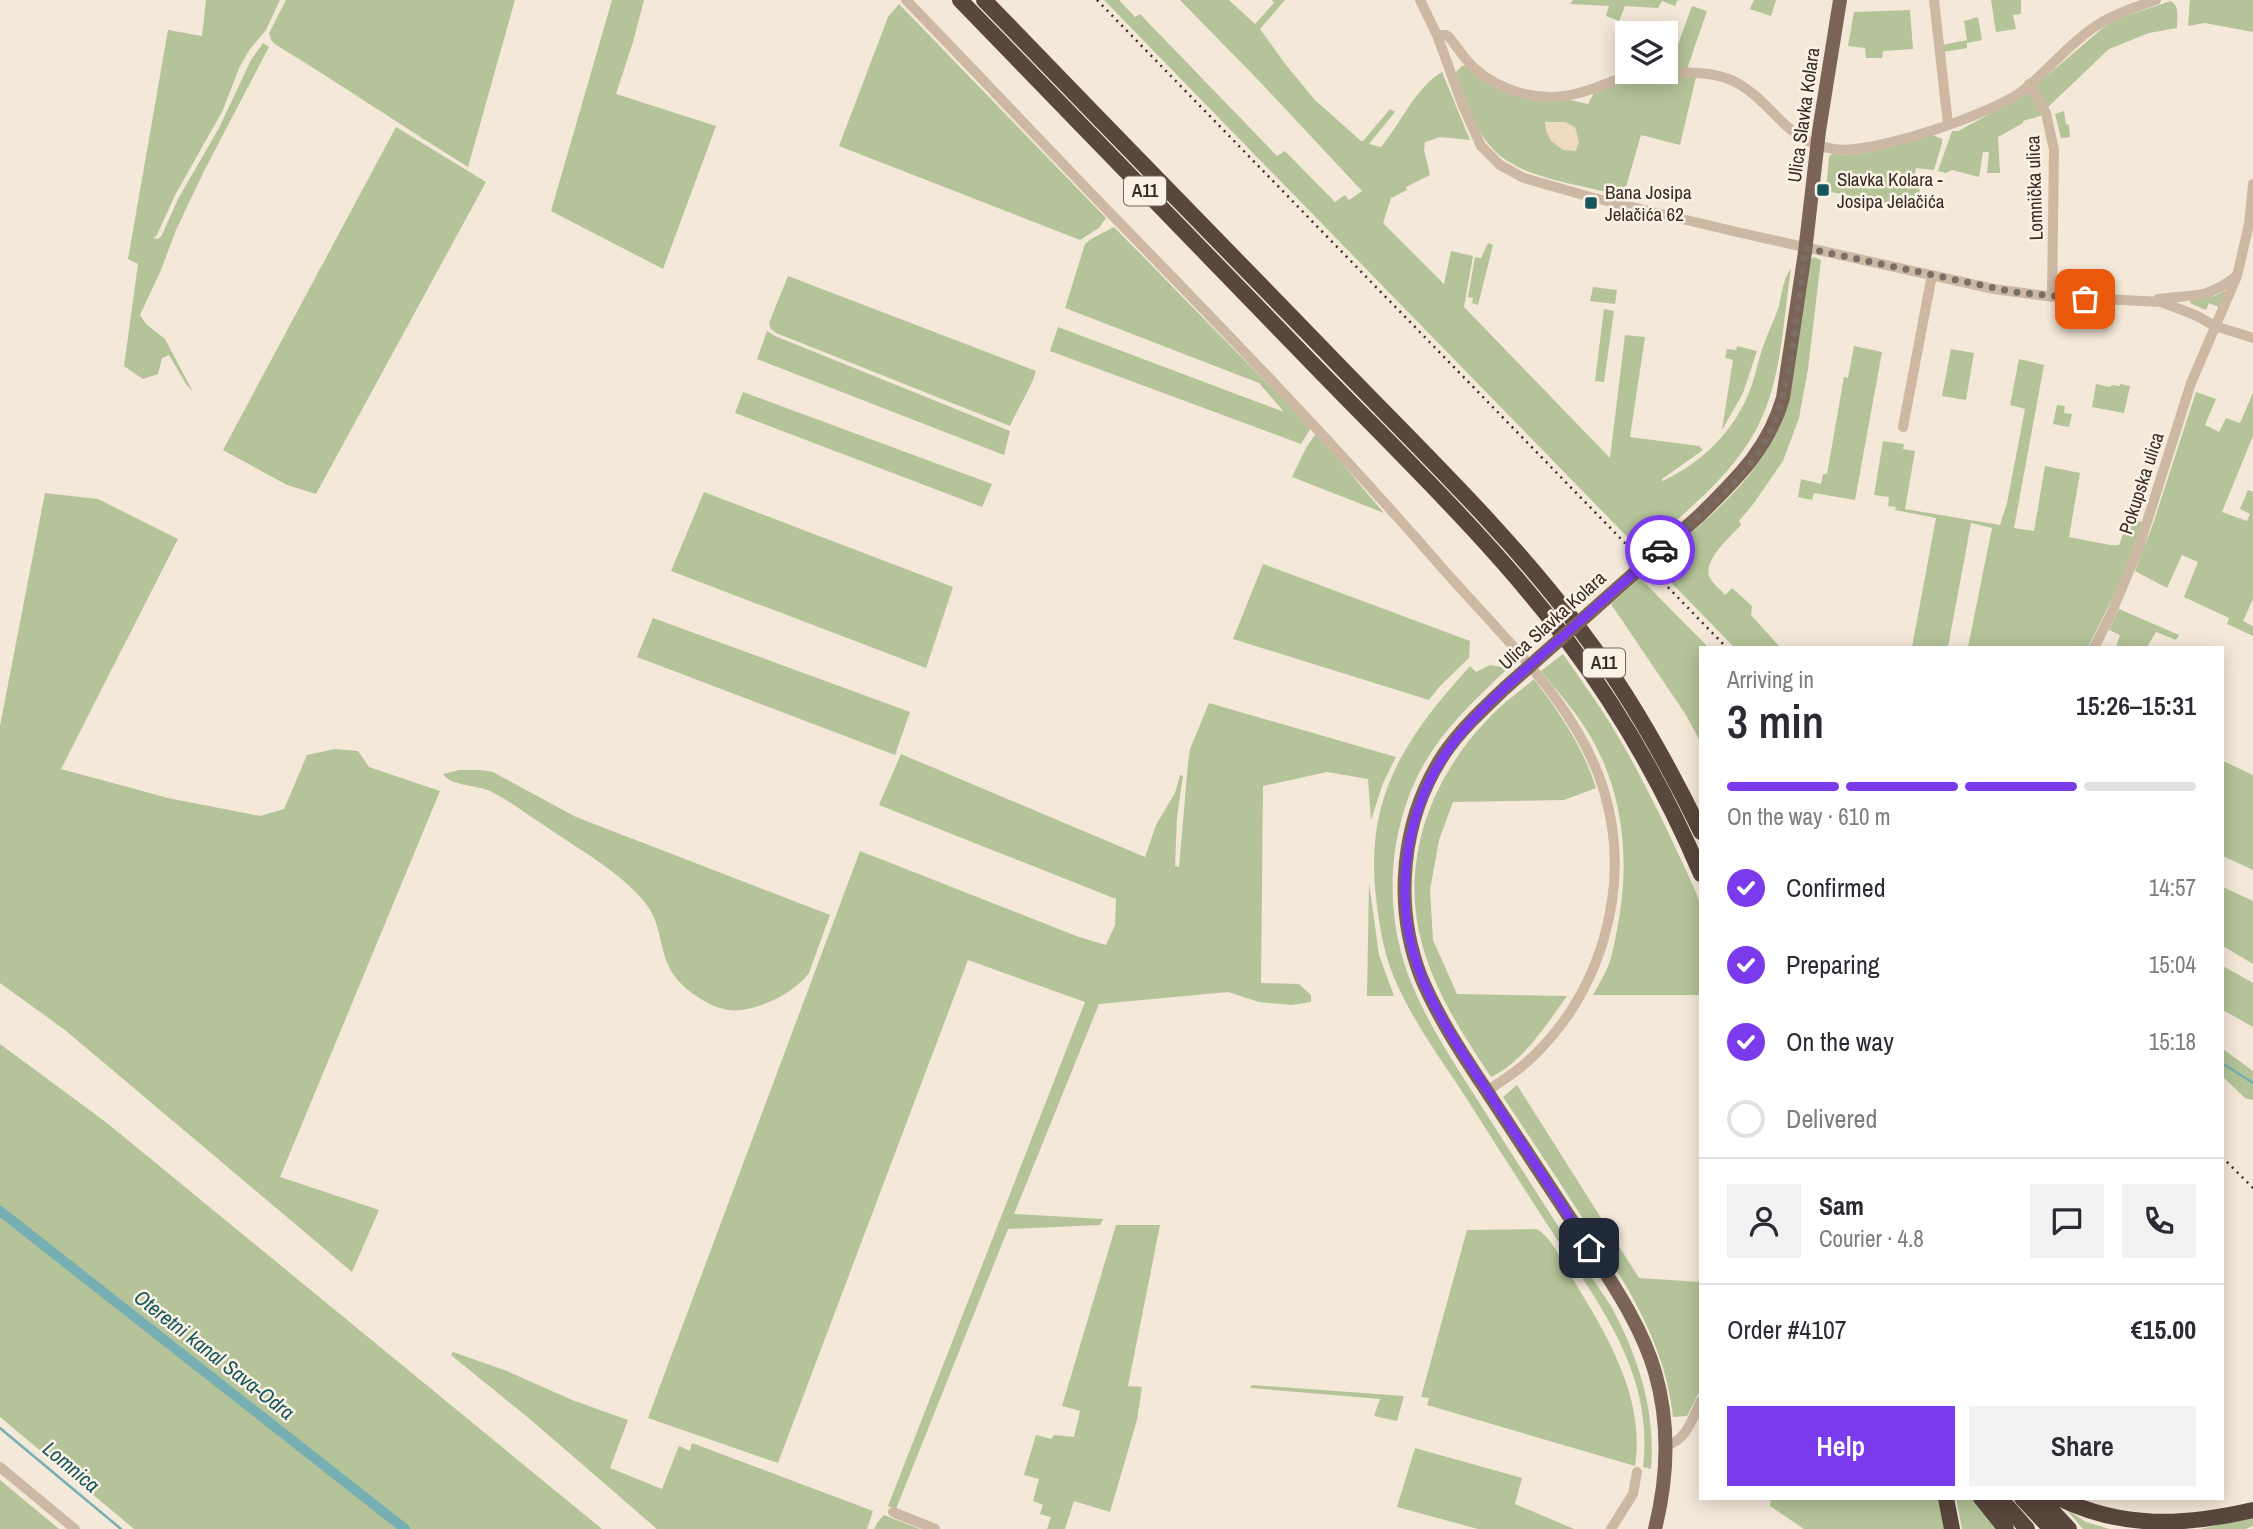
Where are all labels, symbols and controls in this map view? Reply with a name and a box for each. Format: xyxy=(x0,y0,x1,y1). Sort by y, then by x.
map controls xyxy=(1615,21,1678,84)
button: layers xyxy=(1615,21,1678,84)
street label: Ulica Slavka Kolara xyxy=(1781,46,1825,184)
street label: Lomnička ulica xyxy=(2019,135,2049,241)
place label: Slavka Kolara - Josipa Jelačića xyxy=(1837,166,1945,214)
road number: A11 xyxy=(1124,176,1166,206)
place label: Bana Josipa Jelačića 62 xyxy=(1605,179,1692,227)
marker: Slavka Kolara - Josipa Jelačića xyxy=(1815,182,1831,198)
marker: Bana Josipa Jelačića 62 xyxy=(1583,195,1599,211)
pin xyxy=(2055,269,2115,329)
icon: bag xyxy=(2066,280,2104,318)
street label: Pokupska ulica xyxy=(2112,428,2170,537)
courier xyxy=(1625,515,1695,585)
icon: car xyxy=(1641,531,1679,569)
street label: Ulica Slavka Kolara xyxy=(1493,565,1611,675)
road number: A11 xyxy=(1583,648,1625,678)
text: Arriving in xyxy=(1727,664,1814,695)
text: 15:26–15:31 xyxy=(2076,688,2196,723)
text: 3 min xyxy=(1727,690,1824,752)
text: On the way · 610 m xyxy=(1727,801,1891,832)
icon: check xyxy=(1727,869,1765,907)
text: Confirmed xyxy=(1786,870,1886,905)
text: 14:57 xyxy=(2149,872,2196,903)
icon: check xyxy=(1727,946,1765,984)
text: Preparing xyxy=(1786,947,1880,982)
text: 15:04 xyxy=(2149,949,2196,980)
icon: check xyxy=(1727,1023,1765,1061)
text: On the way xyxy=(1786,1024,1894,1059)
text: 15:18 xyxy=(2149,1026,2196,1057)
text: Delivered xyxy=(1786,1101,1877,1136)
button: person xyxy=(1727,1184,1801,1258)
button: chat xyxy=(2030,1184,2104,1258)
button: phone xyxy=(2122,1184,2196,1258)
text: Sam xyxy=(1819,1188,1864,1223)
pin xyxy=(1559,1218,1619,1278)
text: Courier · 4.8 xyxy=(1819,1223,1924,1254)
icon: home xyxy=(1570,1229,1608,1267)
water label: Oteretni kanal Sava-Odra xyxy=(128,1283,301,1426)
text: Order #4107 xyxy=(1727,1312,1847,1347)
text: €15.00 xyxy=(2131,1312,2196,1347)
button: Help xyxy=(1727,1406,1955,1486)
button: Share xyxy=(1969,1406,2196,1486)
water label: Lomnica xyxy=(37,1434,106,1499)

